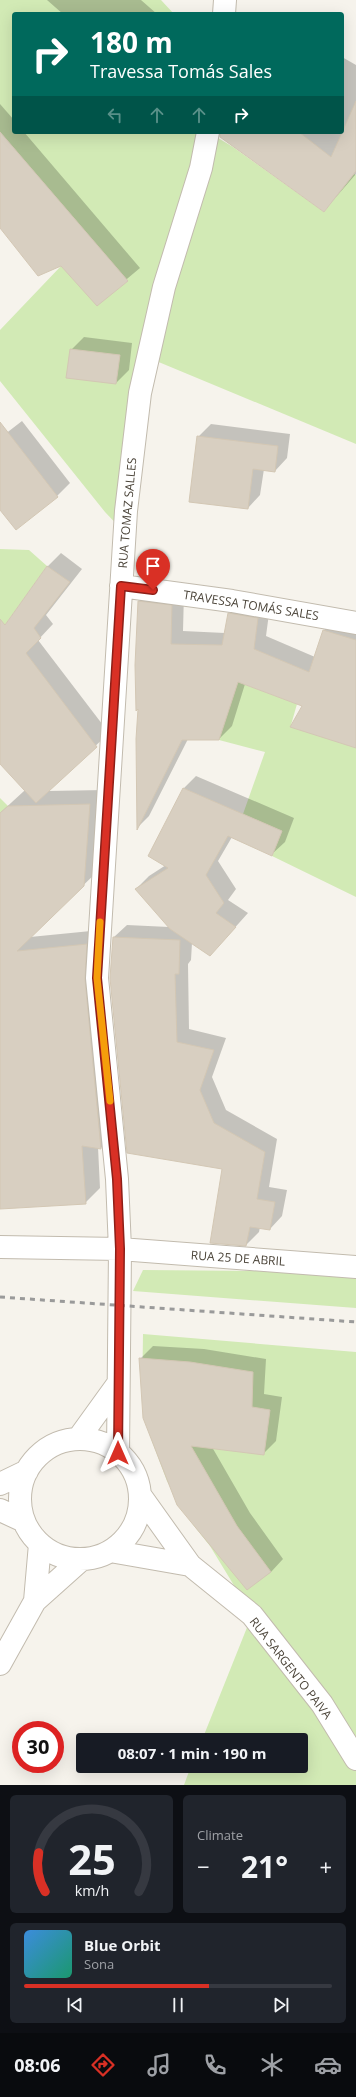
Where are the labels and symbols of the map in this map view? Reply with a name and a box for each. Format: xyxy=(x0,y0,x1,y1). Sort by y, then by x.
street label: RUA TOMAZ SALLES xyxy=(114,457,140,569)
pin xyxy=(136,549,170,590)
street label: TRAVESSA TOMÁS SALES xyxy=(182,586,320,624)
street label: RUA 25 DE ABRIL xyxy=(190,1246,286,1270)
position arrow xyxy=(97,1432,139,1474)
street label: RUA SARGENTO PAIVA xyxy=(246,1614,336,1723)
speed limit sign: 30 xyxy=(12,1721,64,1773)

